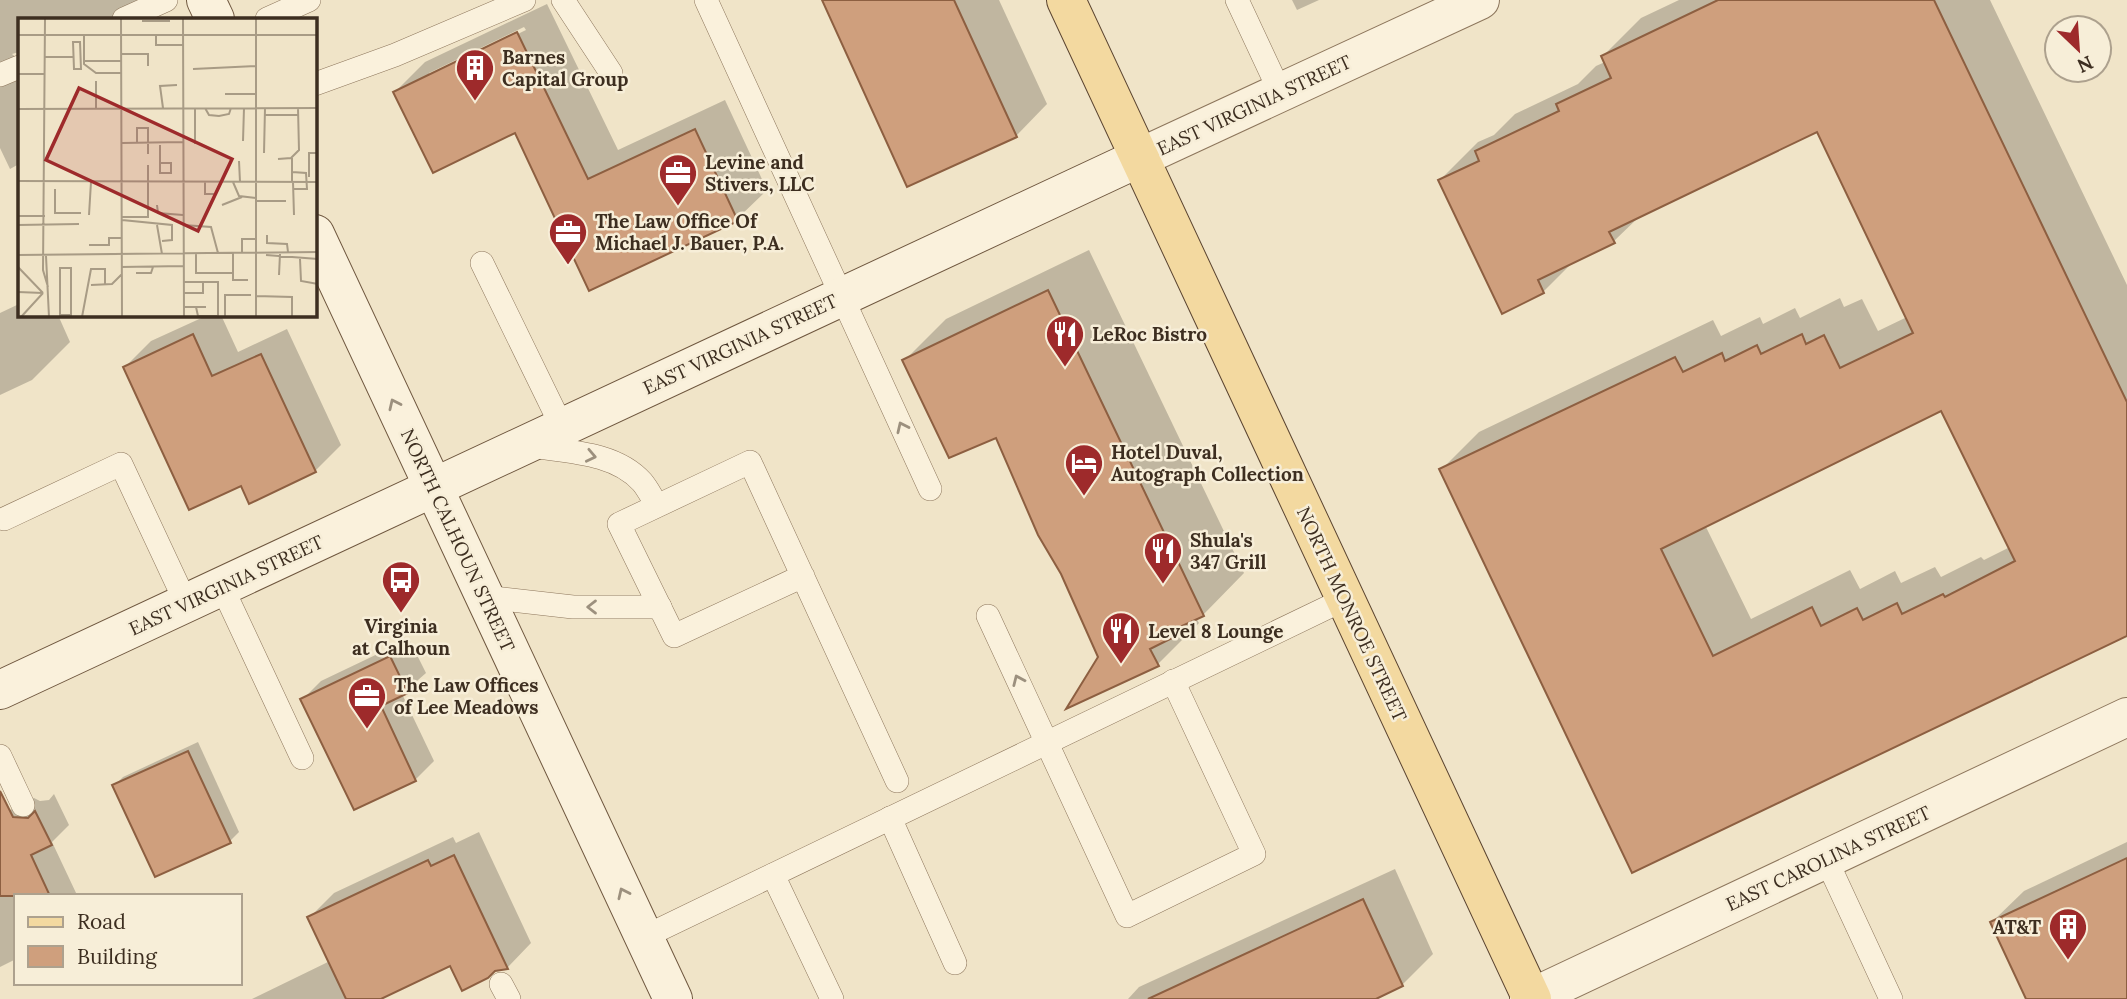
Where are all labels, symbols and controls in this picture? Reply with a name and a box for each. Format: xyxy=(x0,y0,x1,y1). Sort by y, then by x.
north arrow xyxy=(2043,14,2113,84)
inset map xyxy=(18,18,317,317)
place label: Barnes Capital Group xyxy=(502,45,628,91)
building icon: Barnes Capital Group xyxy=(454,47,496,102)
street label: EAST VIRGINIA STREET xyxy=(1153,49,1355,161)
text: N xyxy=(2073,50,2097,79)
place label: Levine and Stivers, LLC xyxy=(705,150,814,196)
office icon: Levine and Stivers, LLC xyxy=(657,152,699,207)
place label: The Law Office Of Michael J. Bauer, P.A. xyxy=(595,209,784,255)
office icon: The Law Office Of Michael J. Bauer, P.A. xyxy=(547,211,589,266)
street label: EAST VIRGINIA STREET xyxy=(639,288,841,400)
restaurant icon: LeRoc Bistro xyxy=(1044,313,1086,368)
place label: LeRoc Bistro xyxy=(1092,322,1207,346)
one-way arrow xyxy=(389,399,403,411)
one-way arrow xyxy=(896,422,910,434)
street label: NORTH CALHOUN STREET xyxy=(396,425,520,655)
place label: Hotel Duval, Autograph Collection xyxy=(1111,440,1304,486)
hotel icon: Hotel Duval, Autograph Collection xyxy=(1063,442,1105,497)
one-way arrow xyxy=(585,448,597,463)
street label: NORTH MONROE STREET xyxy=(1292,503,1412,725)
place label: Shula's 347 Grill xyxy=(1190,528,1266,574)
street label: EAST VIRGINIA STREET xyxy=(125,529,327,641)
restaurant icon: Shula's 347 Grill xyxy=(1142,530,1184,585)
bus stop icon: Virginia at Calhoun xyxy=(380,559,422,614)
one-way arrow xyxy=(586,599,596,615)
restaurant icon: Level 8 Lounge xyxy=(1100,610,1142,665)
place label: Virginia at Calhoun xyxy=(352,614,450,660)
place label: Level 8 Lounge xyxy=(1148,619,1283,643)
place label: The Law Offices of Lee Meadows xyxy=(394,673,539,719)
office icon: The Law Offices of Lee Meadows xyxy=(346,675,388,730)
one-way arrow xyxy=(1012,675,1026,688)
street label: EAST CAROLINA STREET xyxy=(1722,800,1934,916)
one-way arrow xyxy=(617,888,631,900)
legend xyxy=(14,894,242,985)
building icon: AT&T xyxy=(2047,906,2089,961)
text: Road xyxy=(77,908,126,935)
place label: AT&T xyxy=(1993,915,2042,939)
text: Building xyxy=(77,943,157,970)

